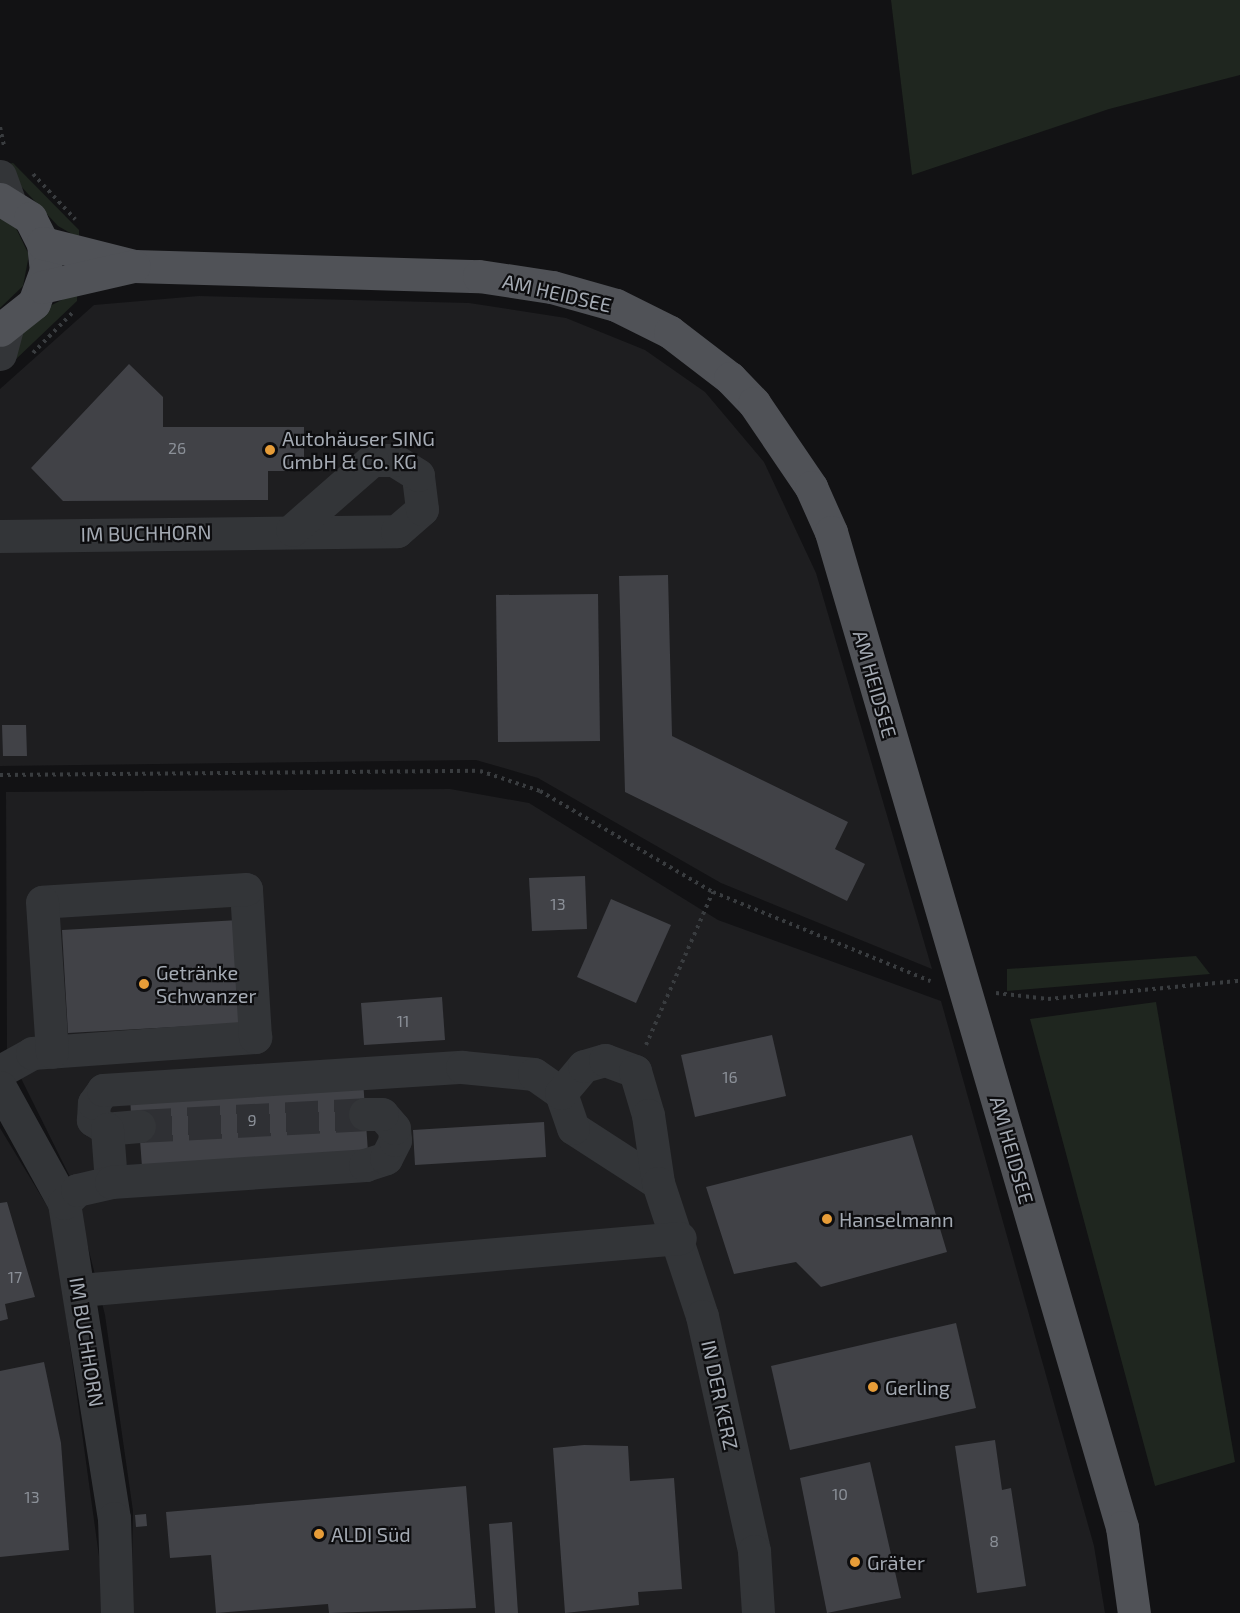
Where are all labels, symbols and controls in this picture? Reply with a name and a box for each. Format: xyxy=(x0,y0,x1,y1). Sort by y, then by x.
street label: AM HEIDSEE xyxy=(500,269,614,317)
place label: Autohäuser SING GmbH & Co. KG xyxy=(282,426,435,473)
house number: 26 xyxy=(168,438,186,458)
marker: Autohäuser SING GmbH & Co. KG xyxy=(263,443,277,457)
street label: IM BUCHHORN xyxy=(80,520,212,546)
street label: AM HEIDSEE xyxy=(848,627,902,741)
house number: 13 xyxy=(550,894,566,914)
place label: Getränke Schwanzer xyxy=(156,960,257,1007)
marker: Getränke Schwanzer xyxy=(137,977,151,991)
house number: 11 xyxy=(397,1011,409,1031)
house number: 16 xyxy=(722,1067,738,1087)
street label: AM HEIDSEE xyxy=(985,1093,1039,1207)
house number: 9 xyxy=(247,1110,257,1130)
place label: Hanselmann xyxy=(839,1207,954,1231)
marker: Hanselmann xyxy=(820,1212,834,1226)
house number: 17 xyxy=(8,1267,22,1287)
street label: IM BUCHHORN xyxy=(65,1275,109,1409)
street label: IN DER KERZ xyxy=(697,1338,743,1452)
place label: Gerling xyxy=(885,1375,950,1399)
marker: Gerling xyxy=(866,1380,880,1394)
house number: 10 xyxy=(832,1484,848,1504)
house number: 13 xyxy=(24,1487,40,1507)
place label: ALDI Süd xyxy=(331,1522,411,1546)
marker: ALDI Süd xyxy=(312,1527,326,1541)
house number: 8 xyxy=(989,1531,999,1551)
place label: Gräter xyxy=(867,1550,925,1574)
marker: Gräter xyxy=(848,1555,862,1569)

